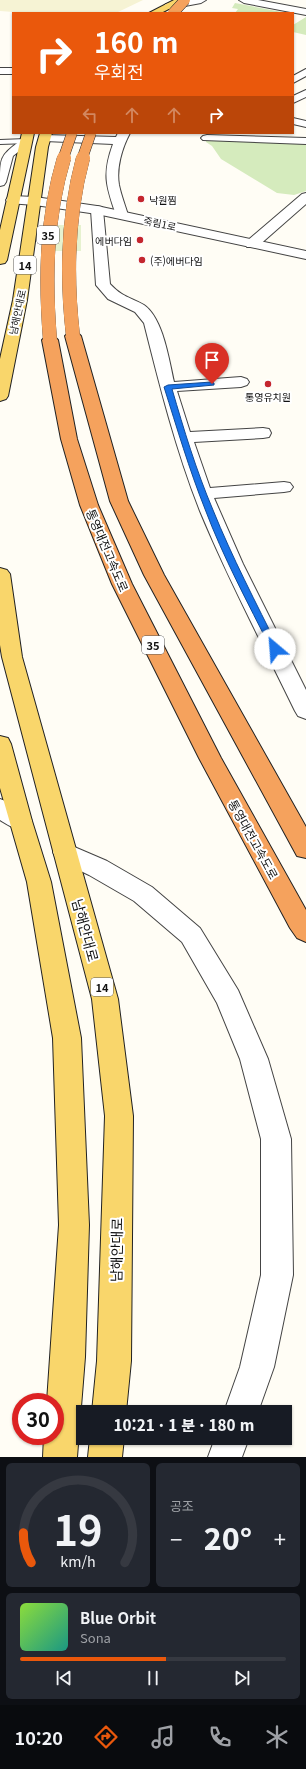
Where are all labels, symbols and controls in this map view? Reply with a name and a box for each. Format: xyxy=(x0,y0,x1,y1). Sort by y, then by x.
text: 160 m xyxy=(94,21,178,61)
icon: right xyxy=(28,28,80,80)
text: 우회전 xyxy=(94,58,144,84)
icon: left xyxy=(79,104,101,126)
icon: ahead xyxy=(121,104,143,126)
icon: ahead xyxy=(163,104,185,126)
icon: right xyxy=(205,104,227,126)
place label: 낙원찜 xyxy=(149,192,177,207)
marker: 낙원찜 xyxy=(136,194,146,204)
street label: 죽림1로 xyxy=(142,212,178,234)
road number: 35 xyxy=(37,226,59,244)
place label: 에버다임 xyxy=(95,233,132,248)
marker: 에버다임 xyxy=(135,235,145,245)
place label: (주)에버다임 xyxy=(150,253,203,268)
marker: (주)에버다임 xyxy=(137,255,147,265)
road number: 14 xyxy=(14,256,36,274)
street label: 남해안대로 xyxy=(5,288,29,336)
pin xyxy=(195,343,229,384)
icon: arrive xyxy=(201,349,223,371)
marker: 통영유치원 xyxy=(263,379,273,389)
place label: 통영유치원 xyxy=(245,389,291,404)
street label: 통영대전고속도로 xyxy=(83,506,133,594)
position arrow xyxy=(254,628,296,670)
road number: 35 xyxy=(142,636,164,654)
street label: 통영대전고속도로 xyxy=(225,796,283,882)
street label: 남해안대로 xyxy=(68,896,104,964)
road number: 14 xyxy=(91,978,113,996)
street label: 남해안대로 xyxy=(105,1218,127,1282)
speed limit sign: 30 xyxy=(12,1393,64,1445)
text: 10:21 · 1 분 · 180 m xyxy=(114,1414,254,1435)
text: 공조 xyxy=(170,1496,194,1515)
text: 19 xyxy=(53,1498,103,1558)
text: 20° xyxy=(204,1515,252,1559)
text: − xyxy=(170,1522,182,1554)
text: + xyxy=(274,1522,286,1554)
text: km/h xyxy=(60,1550,96,1571)
text: Blue Orbit xyxy=(80,1607,156,1628)
text: Sona xyxy=(80,1628,111,1647)
icon: previous xyxy=(53,1667,75,1689)
icon: pause xyxy=(142,1667,164,1689)
icon: next xyxy=(231,1667,253,1689)
icon: directions xyxy=(92,1723,120,1751)
icon: music xyxy=(149,1723,177,1751)
icon: phone xyxy=(206,1723,234,1751)
icon: climate xyxy=(263,1723,291,1751)
text: 10:20 xyxy=(15,1724,63,1750)

